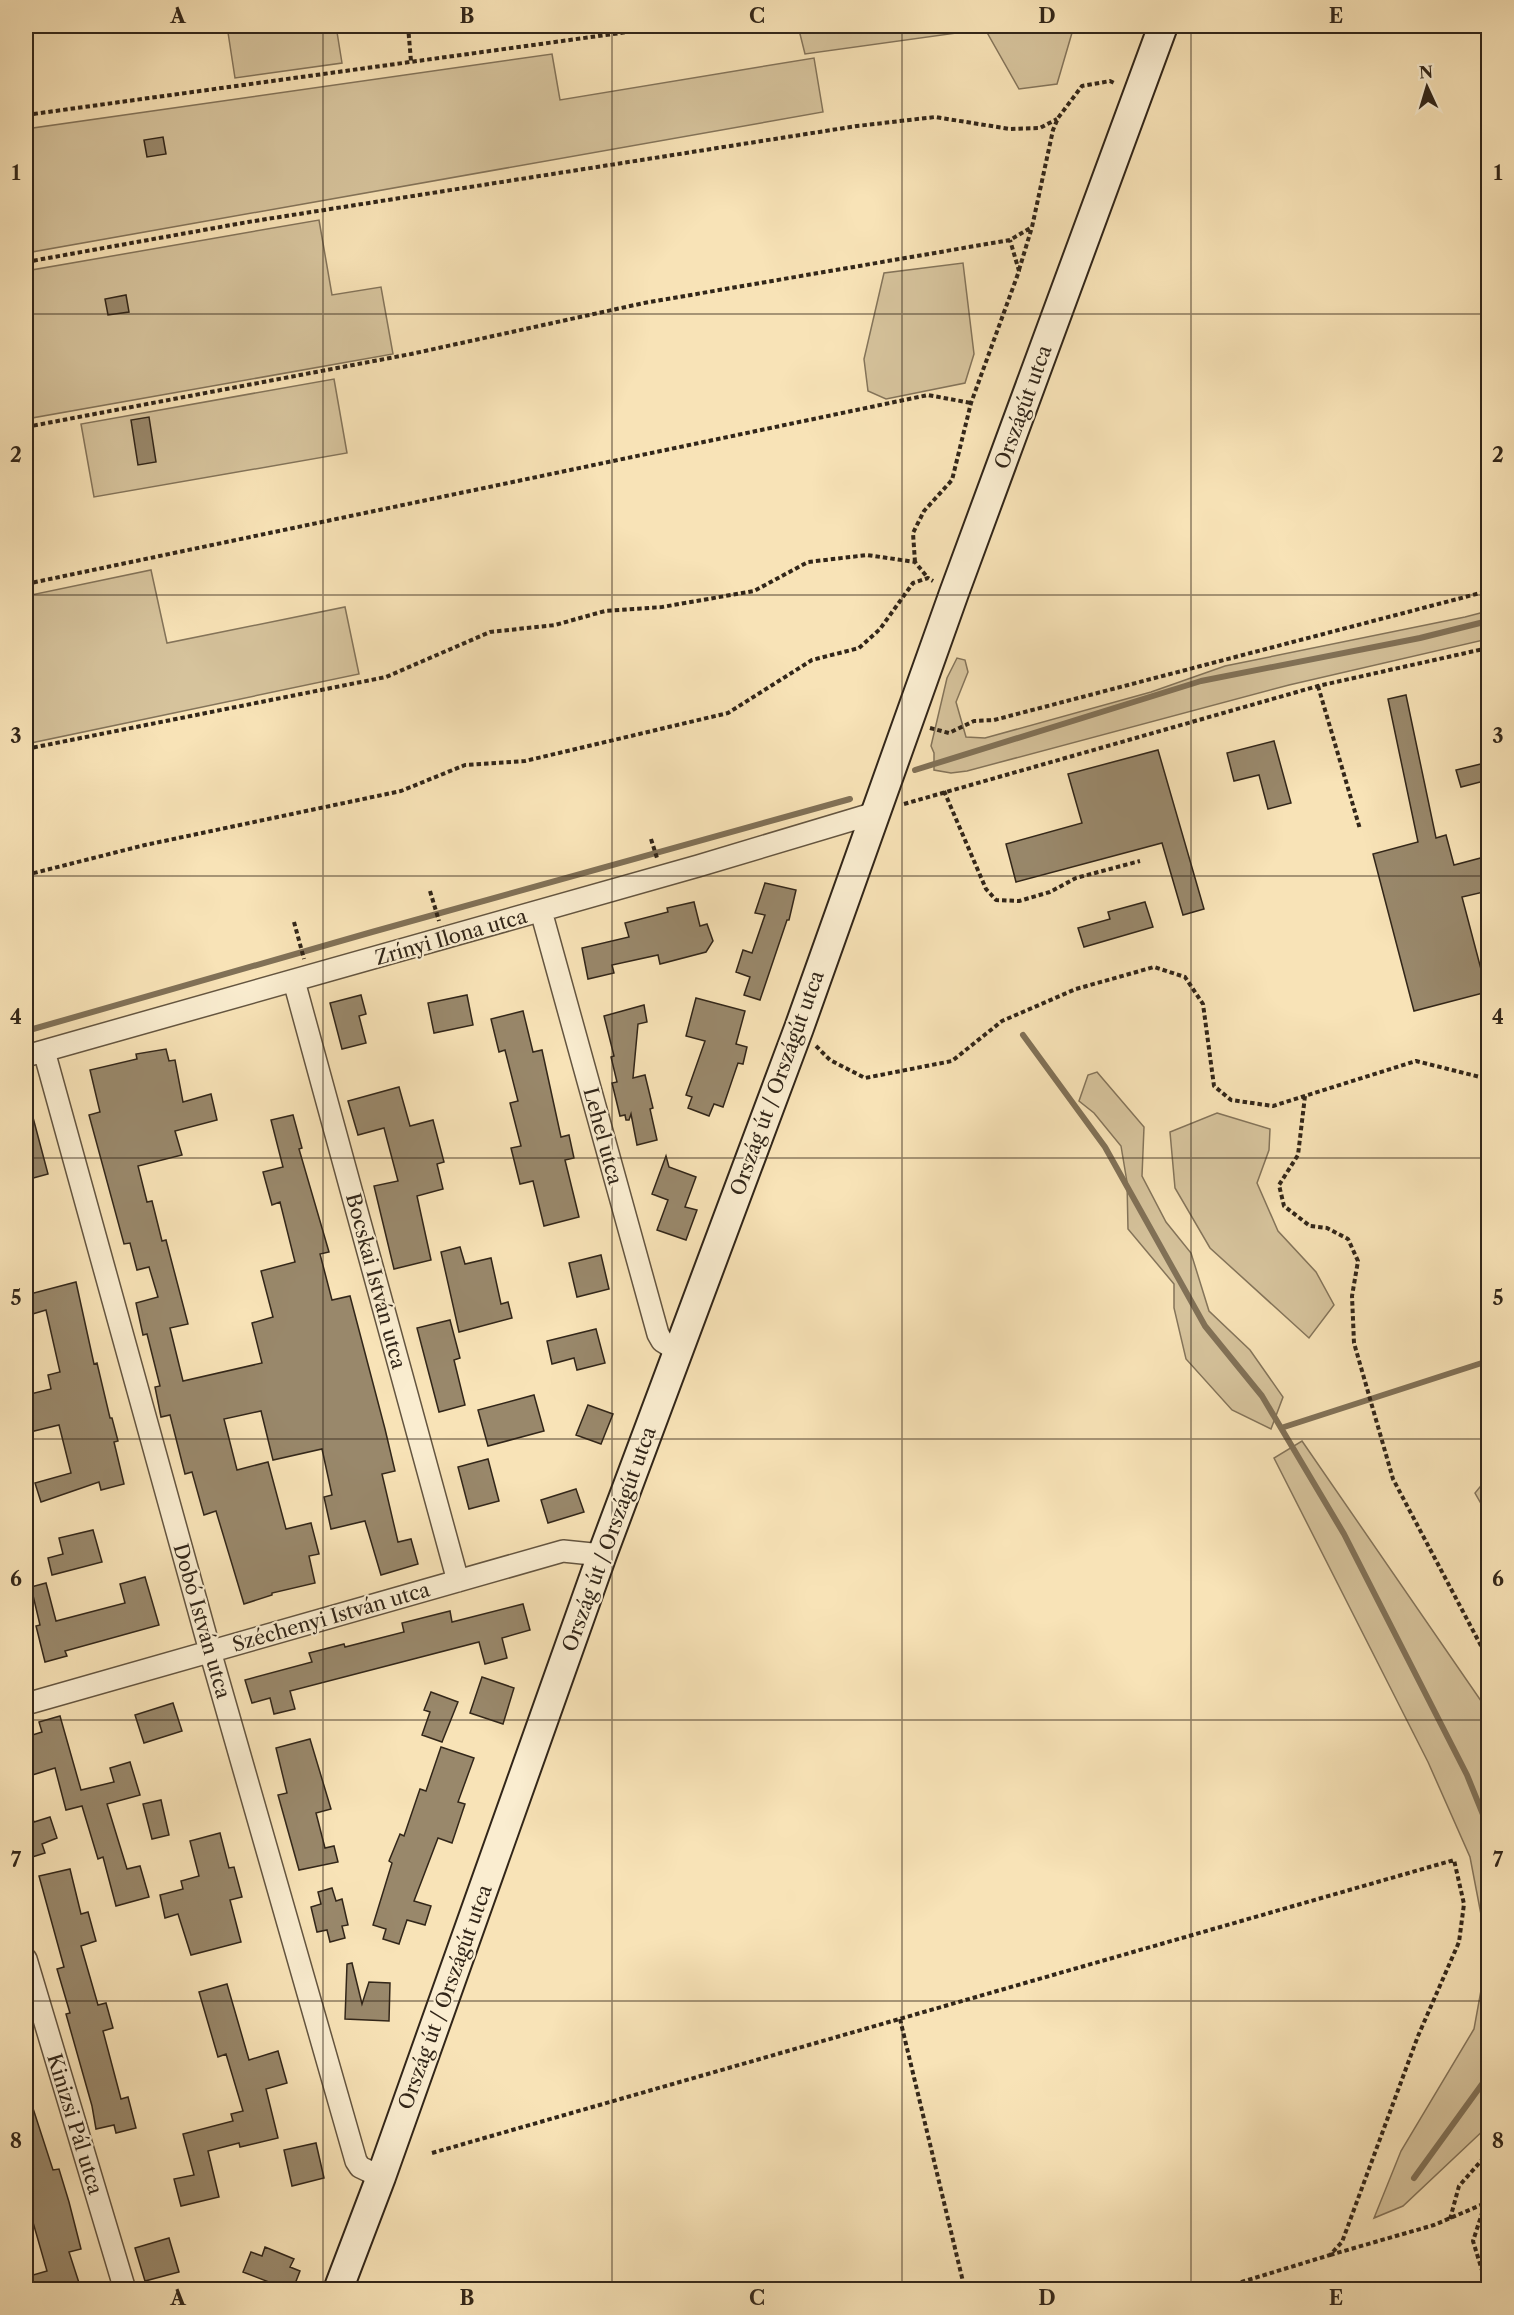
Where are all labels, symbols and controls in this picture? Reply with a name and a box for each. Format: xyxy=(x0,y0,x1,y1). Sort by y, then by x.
text: A xyxy=(169,4,186,28)
text: B xyxy=(460,4,475,28)
text: C xyxy=(749,4,765,28)
text: D xyxy=(1038,4,1056,28)
text: E xyxy=(1329,4,1343,28)
north arrow xyxy=(1397,57,1457,117)
text: N xyxy=(1418,62,1434,82)
text: 1 xyxy=(12,161,21,185)
text: 1 xyxy=(1494,161,1503,185)
street label: Országút utca xyxy=(989,341,1057,472)
text: 2 xyxy=(10,443,22,467)
text: 2 xyxy=(1492,443,1504,467)
text: 3 xyxy=(10,724,22,748)
text: 3 xyxy=(1492,724,1504,748)
street label: Zrínyi Ilona utca xyxy=(372,904,530,970)
street label: Ország út / Országút utca xyxy=(725,967,829,1199)
text: 4 xyxy=(10,1005,22,1029)
text: 4 xyxy=(1492,1005,1504,1029)
street label: Lehel utca xyxy=(579,1085,628,1188)
street label: Bocskai István utca xyxy=(341,1191,411,1372)
text: 5 xyxy=(10,1286,22,1310)
text: 5 xyxy=(1492,1286,1504,1310)
street label: Ország út / Országút utca xyxy=(557,1423,661,1655)
street label: Dobó István utca xyxy=(168,1541,236,1702)
text: 6 xyxy=(10,1567,22,1591)
text: 6 xyxy=(1492,1567,1504,1591)
street label: Széchenyi István utca xyxy=(229,1577,433,1657)
text: 7 xyxy=(11,1848,22,1872)
text: 7 xyxy=(1493,1848,1504,1872)
street label: Ország út / Országút utca xyxy=(393,1881,497,2113)
street label: Kinizsi Pál utca xyxy=(42,2051,108,2198)
text: 8 xyxy=(10,2129,22,2153)
text: 8 xyxy=(1492,2129,1504,2153)
text: A xyxy=(169,2286,186,2310)
text: B xyxy=(460,2286,475,2310)
text: C xyxy=(749,2286,765,2310)
text: D xyxy=(1038,2286,1056,2310)
text: E xyxy=(1329,2286,1343,2310)

